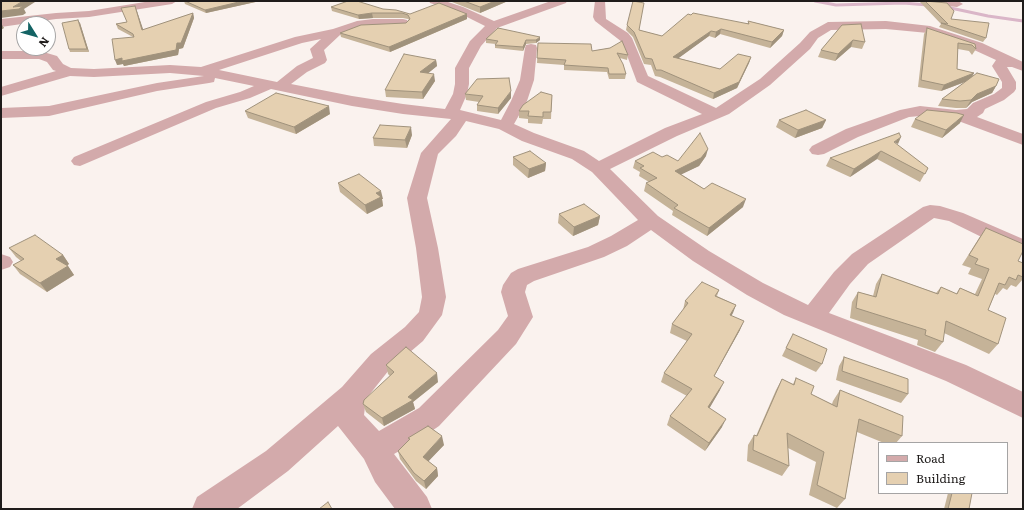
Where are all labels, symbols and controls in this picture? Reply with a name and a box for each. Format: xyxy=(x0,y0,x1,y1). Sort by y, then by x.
north arrow xyxy=(16,16,56,56)
text: N xyxy=(36,34,54,51)
legend xyxy=(878,442,1008,494)
text: Road xyxy=(916,449,945,467)
text: Building xyxy=(916,469,965,487)

